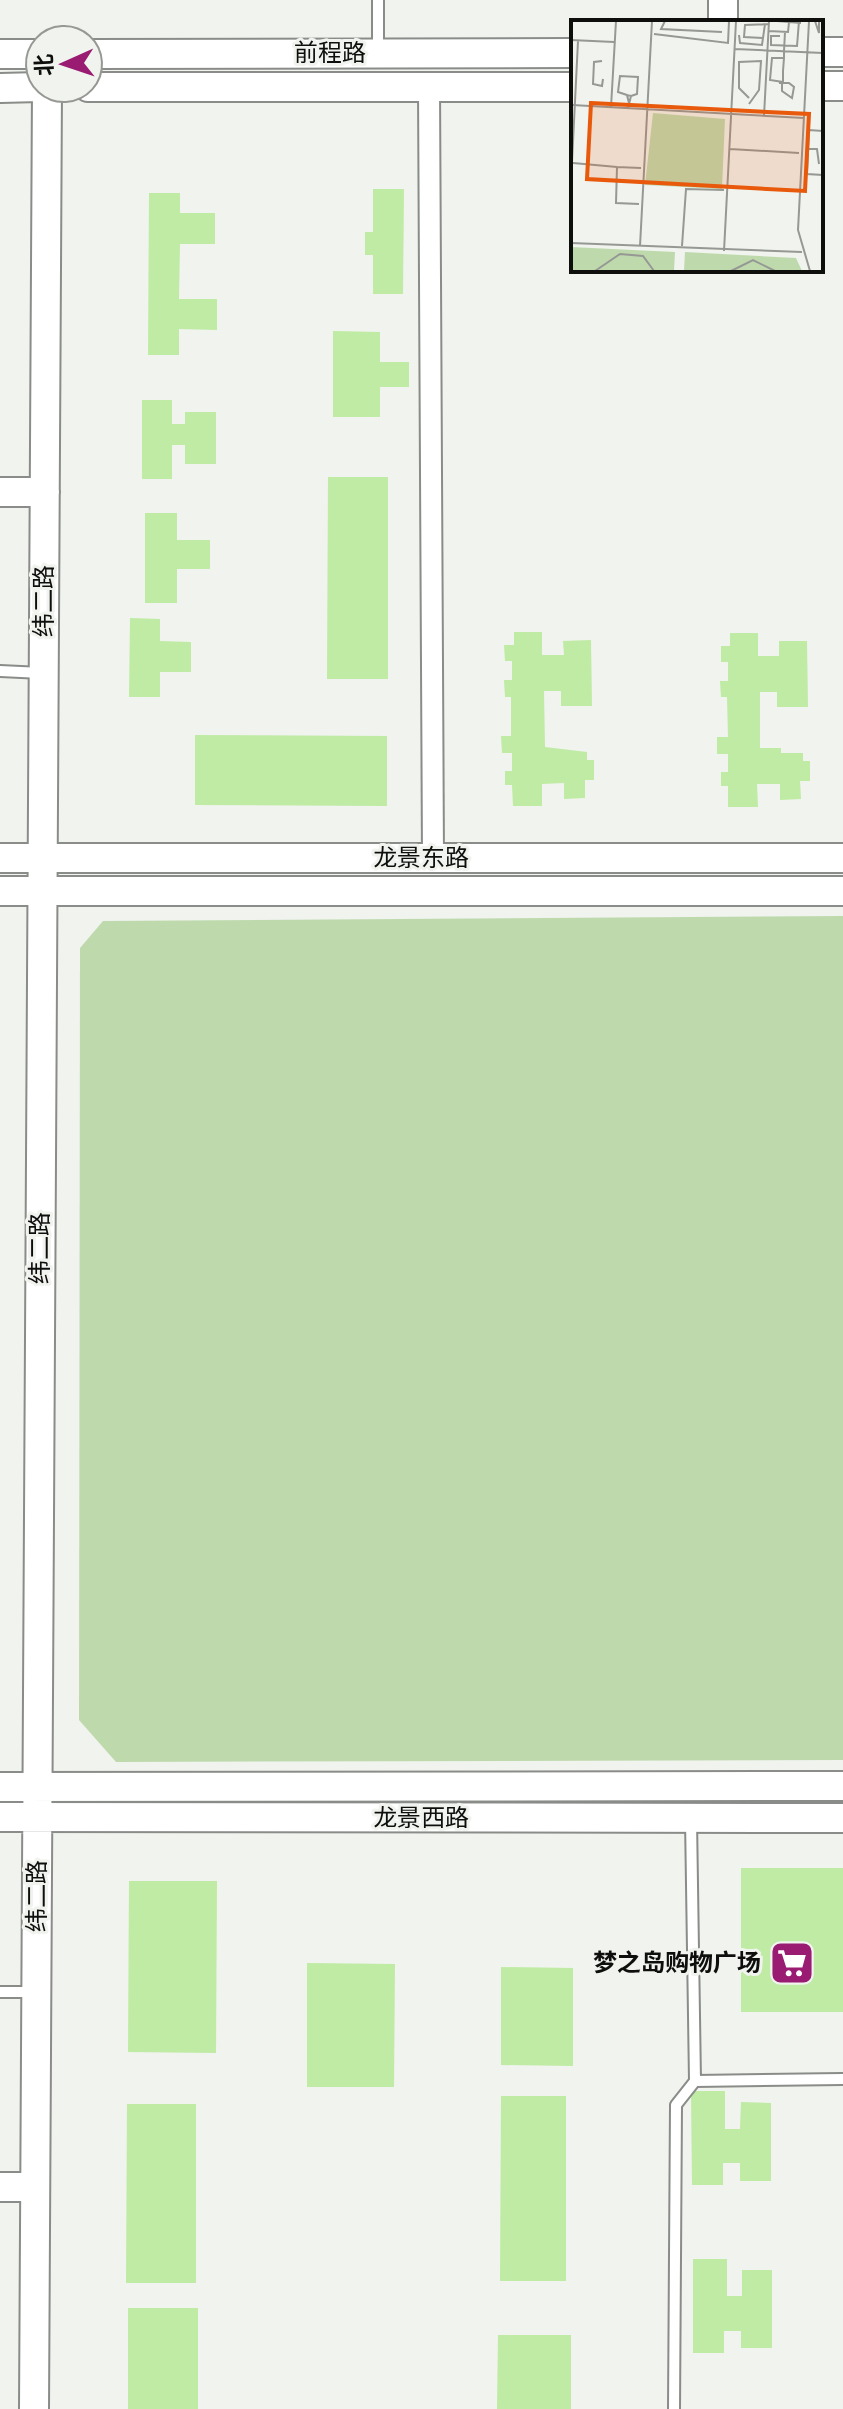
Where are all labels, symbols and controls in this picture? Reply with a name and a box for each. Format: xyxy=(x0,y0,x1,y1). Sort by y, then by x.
inset map xyxy=(571,20,823,272)
north arrow xyxy=(24,24,104,104)
street label: 前程路 xyxy=(294,37,366,68)
text: 北 xyxy=(29,53,59,77)
street label: 纬二路 xyxy=(28,565,59,637)
street label: 龙景东路 xyxy=(373,842,469,873)
street label: 纬二路 xyxy=(24,1212,55,1284)
street label: 龙景西路 xyxy=(373,1802,469,1833)
street label: 纬二路 xyxy=(21,1860,52,1932)
supermarket icon: 梦之岛购物广场 xyxy=(768,1939,816,1987)
place label: 梦之岛购物广场 xyxy=(593,1947,761,1978)

